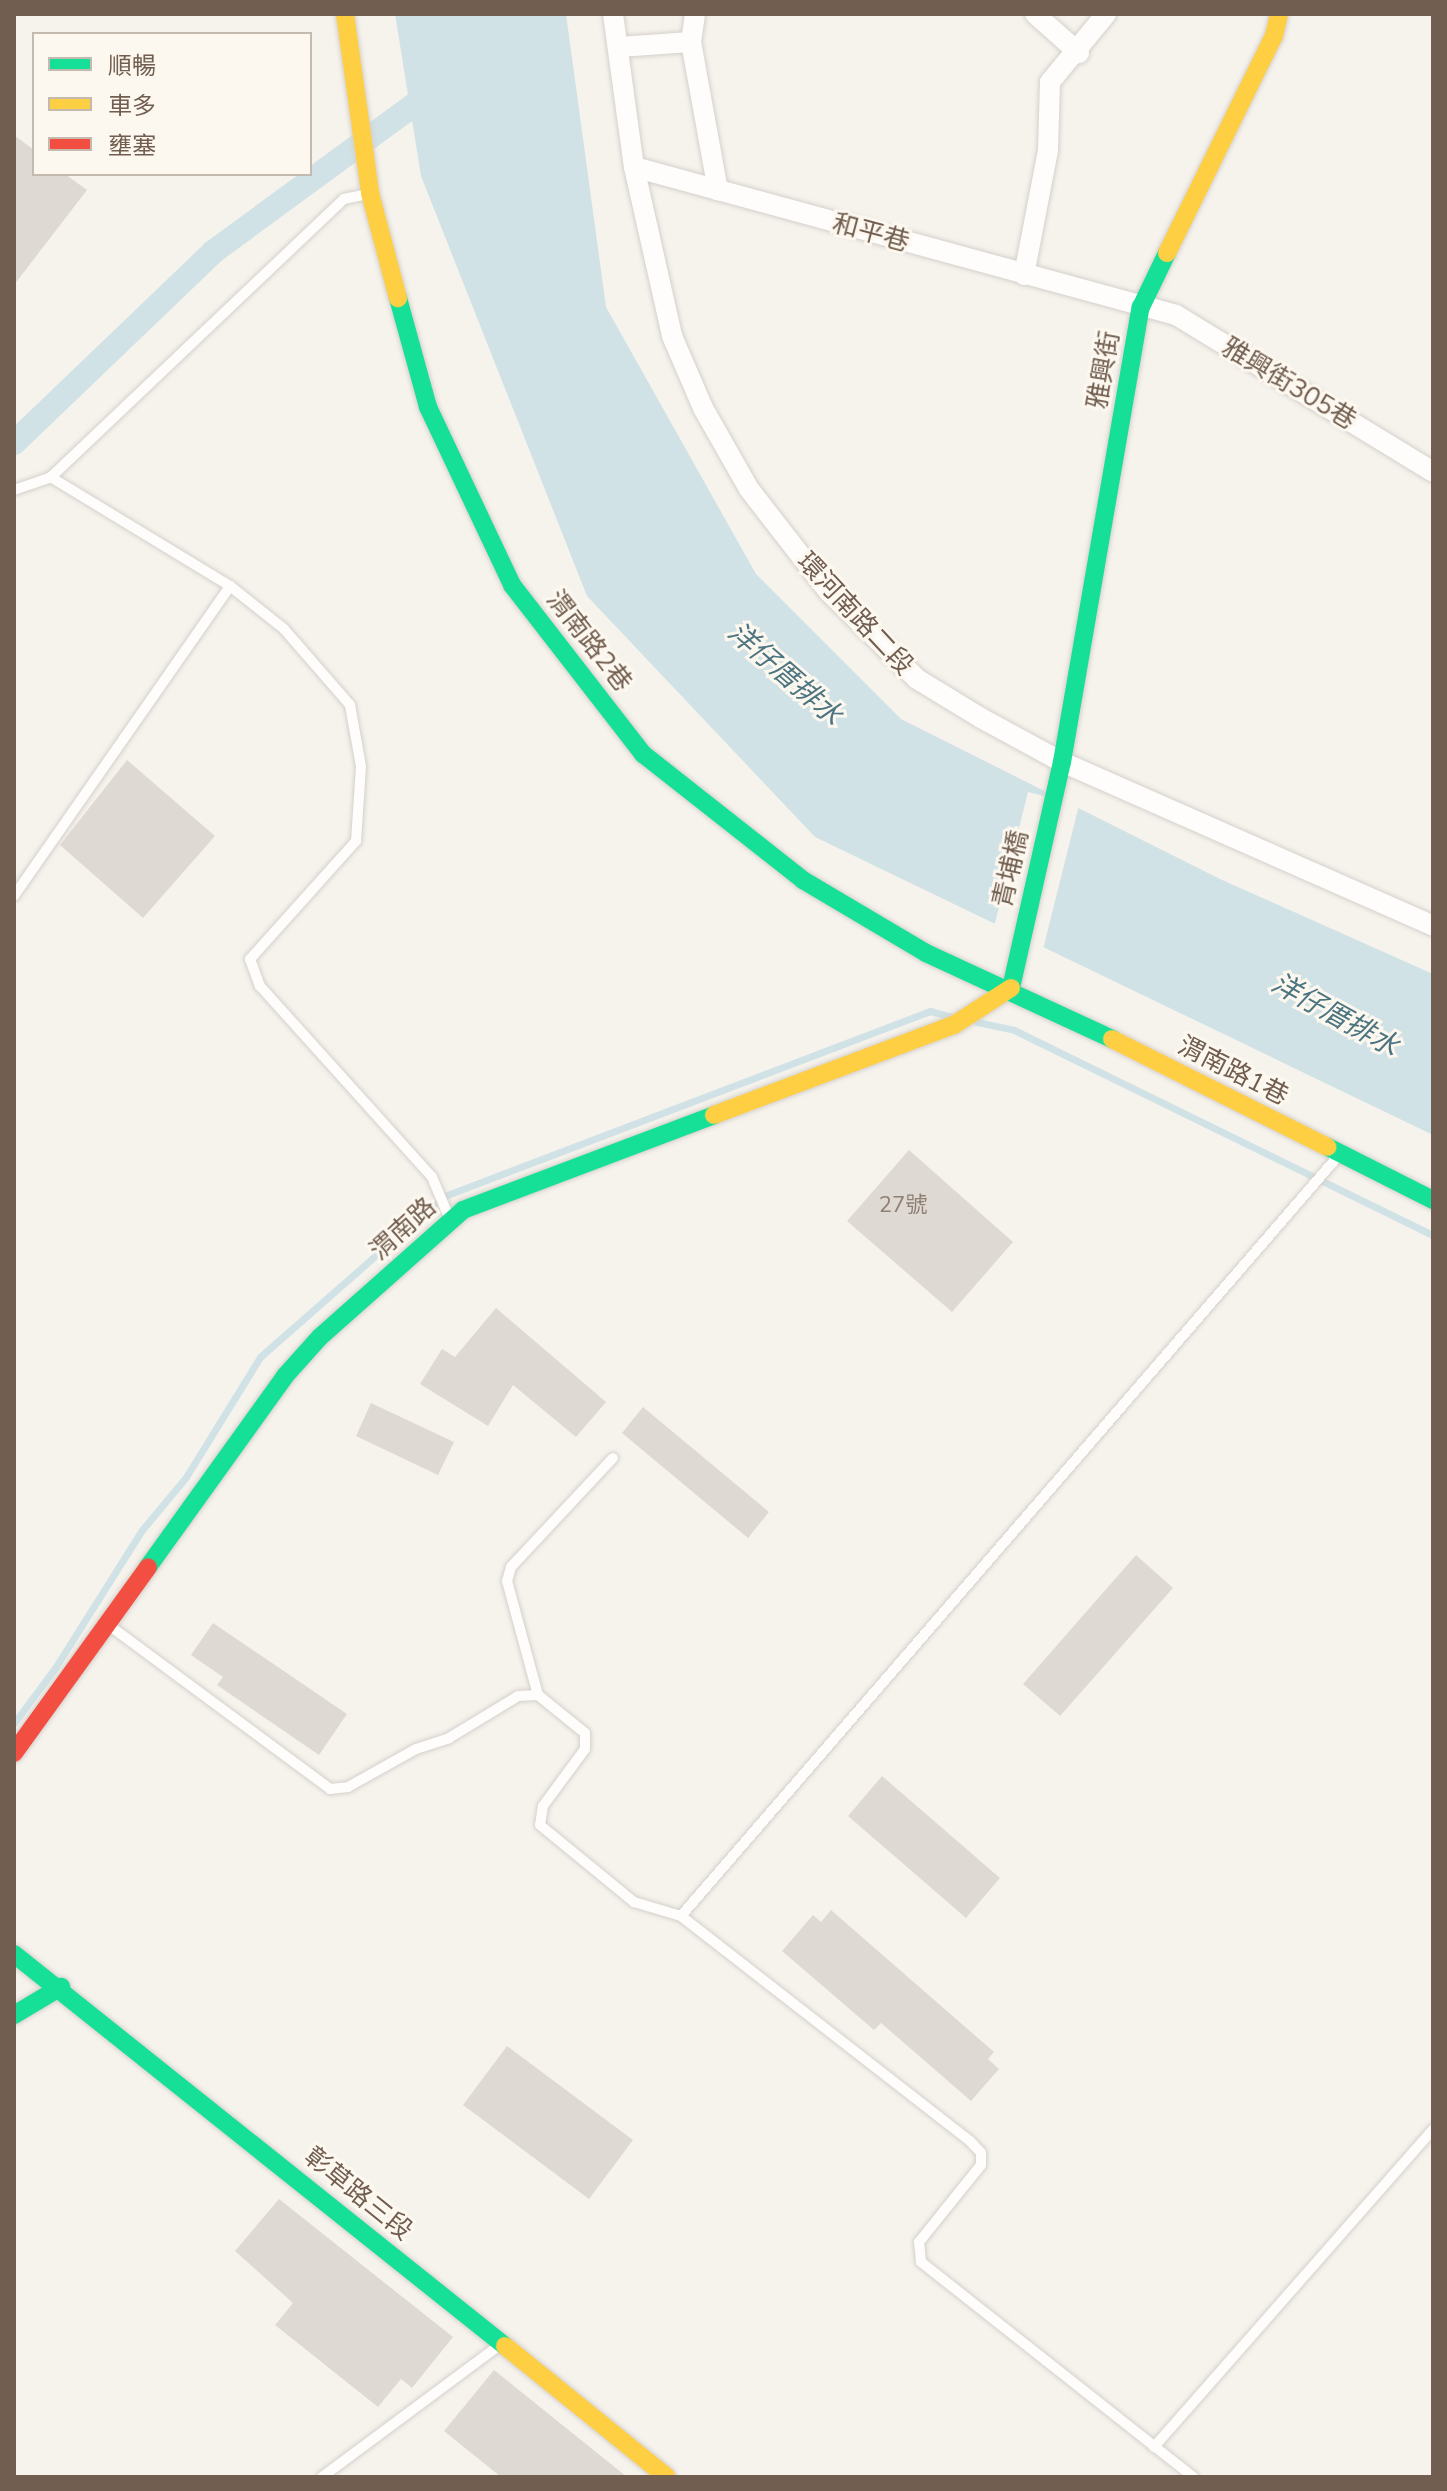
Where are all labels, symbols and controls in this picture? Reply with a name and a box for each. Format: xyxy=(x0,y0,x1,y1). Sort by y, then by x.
legend xyxy=(32,32,312,176)
text: 順暢 xyxy=(108,50,156,82)
text: 車多 xyxy=(108,90,156,122)
text: 壅塞 xyxy=(108,130,156,162)
street label: 和平巷 xyxy=(829,208,913,258)
street label: 雅興街 xyxy=(1082,329,1126,411)
street label: 雅興街305巷 xyxy=(1216,332,1362,436)
street label: 環河南路二段 xyxy=(790,546,920,682)
street label: 渭南路2巷 xyxy=(540,584,638,698)
water label: 洋仔厝排水 xyxy=(721,615,849,733)
street label: 青埔橋 xyxy=(987,827,1035,911)
water label: 洋仔厝排水 xyxy=(1266,966,1404,1064)
street label: 渭南路1巷 xyxy=(1173,1030,1293,1112)
street label: 渭南路 xyxy=(364,1191,442,1267)
house number: 27號 xyxy=(879,1193,927,1219)
street label: 彰草路三段 xyxy=(298,2141,418,2247)

